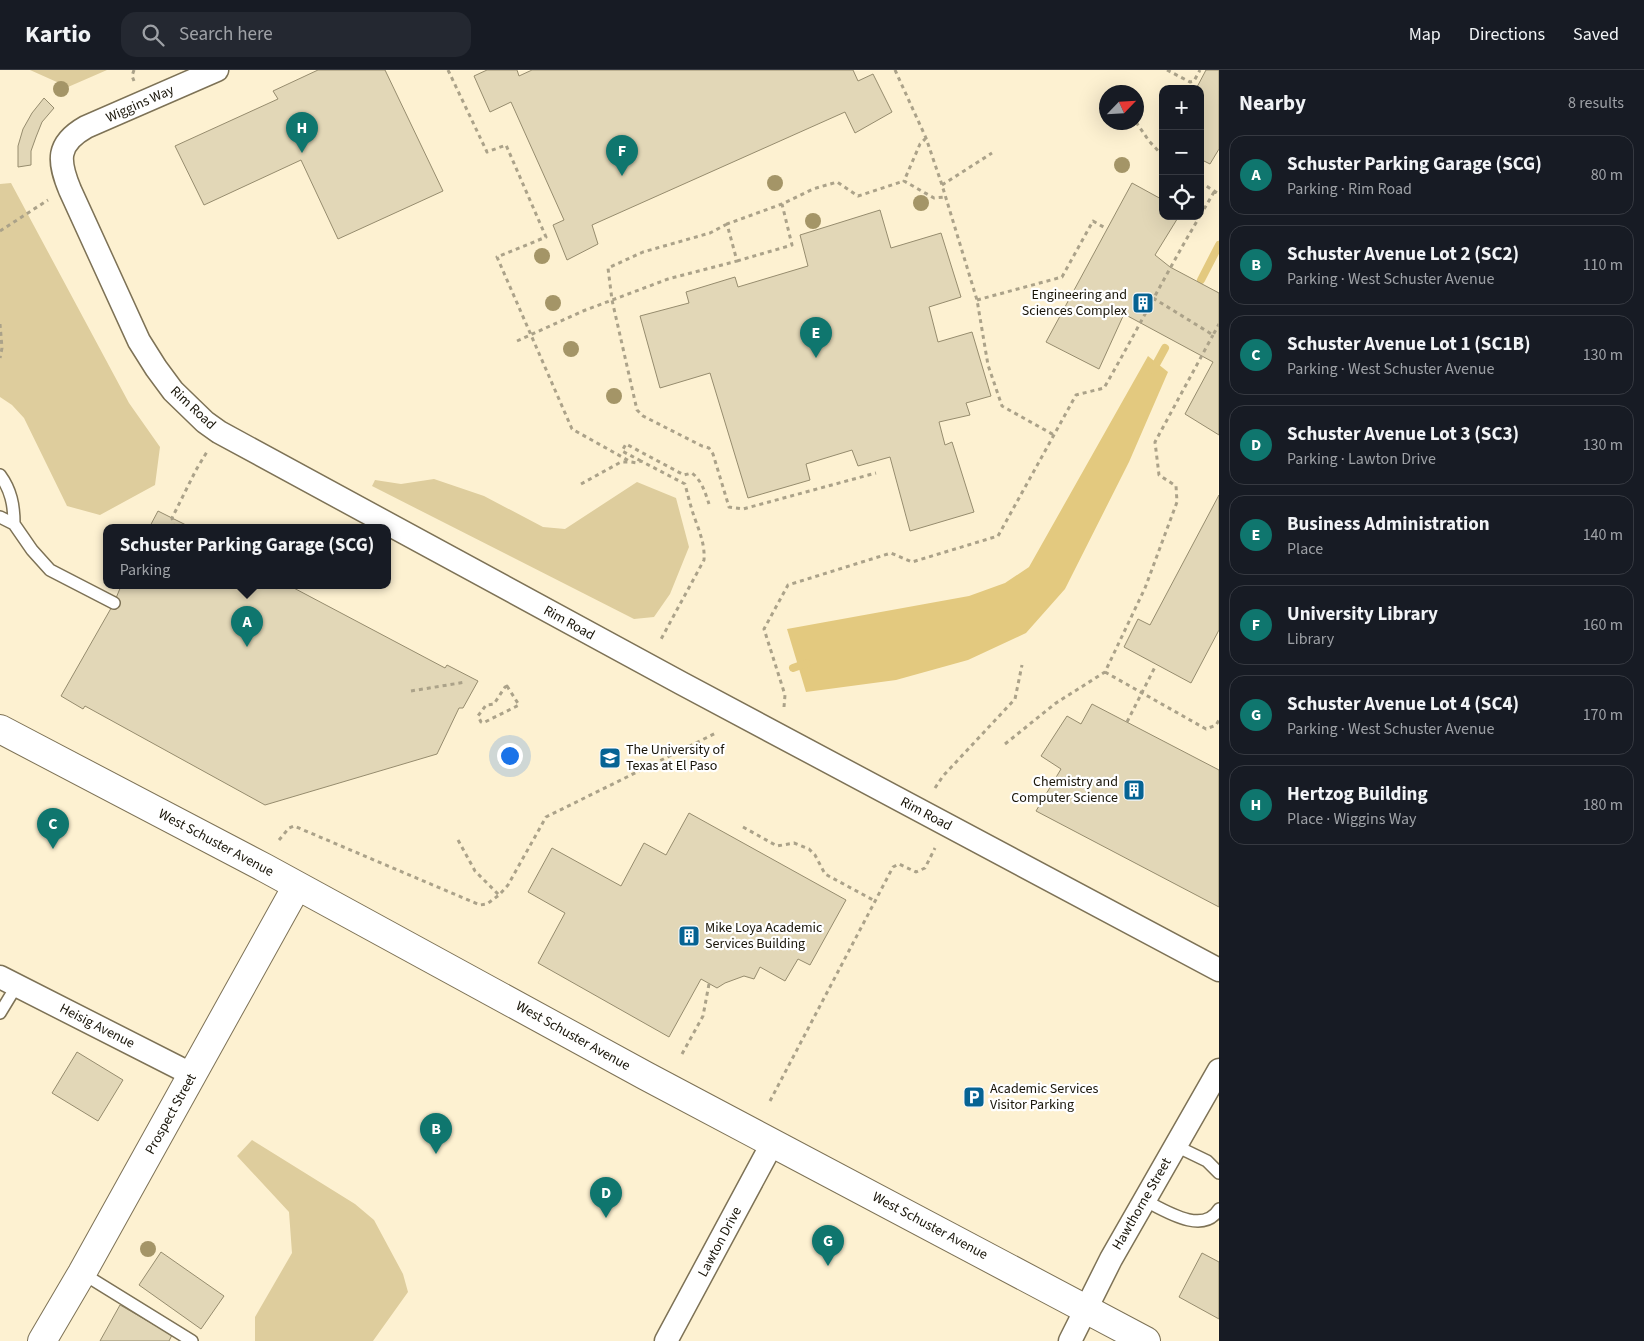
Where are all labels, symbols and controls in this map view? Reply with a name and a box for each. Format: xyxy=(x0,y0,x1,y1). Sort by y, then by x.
search box xyxy=(121,12,471,57)
text: Kartio xyxy=(25,17,91,52)
icon: search xyxy=(139,21,167,49)
text: Search here xyxy=(179,21,273,48)
text: Map xyxy=(1409,22,1441,47)
text: Directions xyxy=(1469,22,1545,47)
text: Saved xyxy=(1573,22,1619,47)
street label: Wiggins Way xyxy=(103,80,178,128)
north arrow xyxy=(1099,85,1144,130)
map controls xyxy=(1159,85,1204,220)
button: + xyxy=(1159,85,1204,130)
text: Nearby xyxy=(1239,88,1306,118)
text: 8 results xyxy=(1568,92,1624,114)
pin: H xyxy=(286,112,318,153)
button: − xyxy=(1159,130,1204,175)
pin: F xyxy=(606,135,638,176)
text: Schuster Parking Garage (SCG) xyxy=(1287,151,1542,178)
text: A xyxy=(1251,164,1261,186)
text: 80 m xyxy=(1591,164,1623,186)
button: locate xyxy=(1159,175,1204,220)
text: Parking · Rim Road xyxy=(1287,178,1412,200)
text: Schuster Avenue Lot 2 (SC2) xyxy=(1287,241,1519,268)
text: B xyxy=(1251,254,1261,276)
text: 110 m xyxy=(1583,254,1623,276)
text: Parking · West Schuster Avenue xyxy=(1287,268,1494,290)
place label: Engineering and Sciences Complex xyxy=(1022,285,1128,321)
building icon: Engineering and Sciences Complex xyxy=(1131,291,1155,315)
pin: E xyxy=(800,317,832,358)
text: Schuster Avenue Lot 1 (SC1B) xyxy=(1287,331,1531,358)
text: C xyxy=(1251,344,1261,366)
text: 130 m xyxy=(1583,344,1623,366)
text: Parking · West Schuster Avenue xyxy=(1287,358,1494,380)
street label: Rim Road xyxy=(166,382,220,434)
text: Schuster Avenue Lot 3 (SC3) xyxy=(1287,421,1519,448)
text: D xyxy=(1251,434,1261,456)
text: 130 m xyxy=(1583,434,1623,456)
text: Parking · Lawton Drive xyxy=(1287,448,1436,470)
text: Business Administration xyxy=(1287,511,1490,538)
popup xyxy=(103,524,391,589)
text: E xyxy=(1252,524,1260,546)
text: 140 m xyxy=(1583,524,1623,546)
text: Schuster Parking Garage (SCG) xyxy=(120,532,374,559)
text: Place xyxy=(1287,538,1323,560)
text: Parking xyxy=(120,559,170,581)
street label: Rim Road xyxy=(540,601,598,645)
text: University Library xyxy=(1287,601,1438,628)
pin: A xyxy=(231,606,263,647)
text: F xyxy=(1252,614,1260,636)
text: 160 m xyxy=(1583,614,1623,636)
text: Library xyxy=(1287,628,1334,650)
text: Schuster Avenue Lot 4 (SC4) xyxy=(1287,691,1519,718)
text: G xyxy=(1251,704,1261,726)
text: 170 m xyxy=(1583,704,1623,726)
text: Parking · West Schuster Avenue xyxy=(1287,718,1494,740)
place label: The University of Texas at El Paso xyxy=(626,740,725,776)
your location xyxy=(497,743,523,769)
school or university icon: The University of Texas at El Paso xyxy=(598,746,622,770)
place label: Chemistry and Computer Science xyxy=(1011,772,1118,808)
building icon: Chemistry and Computer Science xyxy=(1122,778,1146,802)
text: Hertzog Building xyxy=(1287,781,1428,808)
street label: Rim Road xyxy=(897,792,955,836)
text: H xyxy=(1251,794,1261,816)
text: 180 m xyxy=(1583,794,1623,816)
street label: West Schuster Avenue xyxy=(155,804,277,882)
pin: C xyxy=(37,808,69,849)
text: Place · Wiggins Way xyxy=(1287,808,1417,830)
place label: Mike Loya Academic Services Building xyxy=(705,918,823,954)
building icon: Mike Loya Academic Services Building xyxy=(677,924,701,948)
street label: West Schuster Avenue xyxy=(512,996,634,1076)
street label: Heisig Avenue xyxy=(56,999,138,1054)
street label: Prospect Street xyxy=(141,1070,202,1158)
place label: Academic Services Visitor Parking xyxy=(990,1079,1098,1115)
parking icon: Academic Services Visitor Parking xyxy=(962,1085,986,1109)
pin: B xyxy=(420,1113,452,1154)
street label: Hawthorne Street xyxy=(1107,1154,1177,1254)
pin: D xyxy=(590,1177,622,1218)
street label: West Schuster Avenue xyxy=(869,1187,991,1265)
street label: Lawton Drive xyxy=(693,1203,747,1281)
pin: G xyxy=(812,1225,844,1266)

